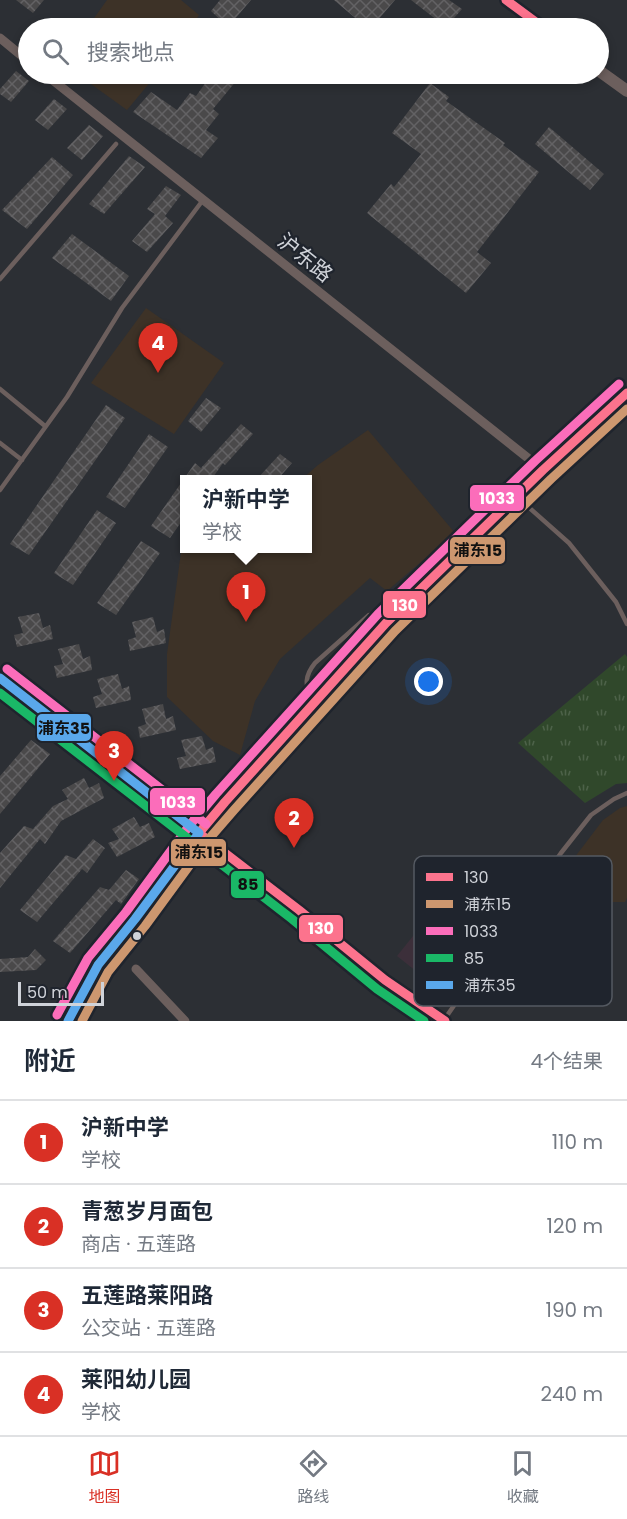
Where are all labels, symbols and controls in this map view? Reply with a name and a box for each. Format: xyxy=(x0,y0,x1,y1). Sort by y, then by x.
search box xyxy=(18,18,609,84)
icon: search xyxy=(39,35,72,68)
text: 搜索地点 xyxy=(87,37,175,68)
street label: 沪东路 xyxy=(272,227,339,289)
pin: 4 xyxy=(138,324,178,373)
popup xyxy=(180,475,312,553)
text: 沪新中学 xyxy=(202,484,290,515)
line badge: 1033 xyxy=(469,484,525,512)
text: 1033 xyxy=(479,487,515,510)
text: 学校 xyxy=(202,518,242,546)
line badge: 浦东15 xyxy=(449,536,506,565)
text: 浦东15 xyxy=(454,539,502,562)
pin: 1 xyxy=(226,572,266,622)
line badge: 130 xyxy=(382,590,427,619)
text: 130 xyxy=(392,594,418,617)
your location xyxy=(414,667,443,696)
line badge: 浦东35 xyxy=(36,713,92,742)
text: 浦东35 xyxy=(38,717,90,740)
pin: 3 xyxy=(94,732,134,781)
line badge: 1033 xyxy=(149,787,206,816)
text: 1033 xyxy=(160,791,196,814)
pin: 2 xyxy=(274,798,314,848)
line badge: 浦东15 xyxy=(170,838,227,867)
text: 浦东15 xyxy=(175,841,223,864)
legend xyxy=(414,856,612,1006)
text: 130 xyxy=(464,866,489,889)
line badge: 85 xyxy=(230,870,265,899)
text: 85 xyxy=(238,873,258,896)
text: 浦东15 xyxy=(464,893,511,916)
line badge: 130 xyxy=(298,914,344,943)
text: 130 xyxy=(308,917,334,940)
text: 1033 xyxy=(464,920,498,943)
unlabelled marker xyxy=(131,930,143,942)
text: 85 xyxy=(464,947,484,970)
text: 浦东35 xyxy=(464,974,515,997)
scale bar xyxy=(18,979,104,1006)
text: 50 m xyxy=(27,981,68,1004)
text: 附近 xyxy=(24,1043,76,1079)
text: 4个结果 xyxy=(530,1047,603,1075)
text: 沪新中学 xyxy=(81,1112,169,1143)
text: 1 xyxy=(40,1128,47,1156)
text: 110 m xyxy=(552,1128,603,1156)
text: 学校 xyxy=(81,1146,121,1174)
text: 青葱岁月面包 xyxy=(81,1196,213,1227)
text: 2 xyxy=(38,1212,49,1240)
text: 120 m xyxy=(547,1212,603,1240)
text: 商店 · 五莲路 xyxy=(81,1230,196,1258)
text: 五莲路莱阳路 xyxy=(81,1280,213,1311)
text: 3 xyxy=(37,1296,50,1324)
text: 190 m xyxy=(546,1296,603,1324)
text: 公交站 · 五莲路 xyxy=(81,1314,216,1342)
text: 莱阳幼儿园 xyxy=(81,1364,191,1395)
text: 4 xyxy=(37,1380,50,1408)
text: 240 m xyxy=(540,1380,603,1408)
text: 学校 xyxy=(81,1398,121,1426)
tab: 地图 xyxy=(88,1447,121,1509)
tab: 路线 xyxy=(297,1447,330,1509)
tab: 收藏 xyxy=(506,1447,539,1509)

